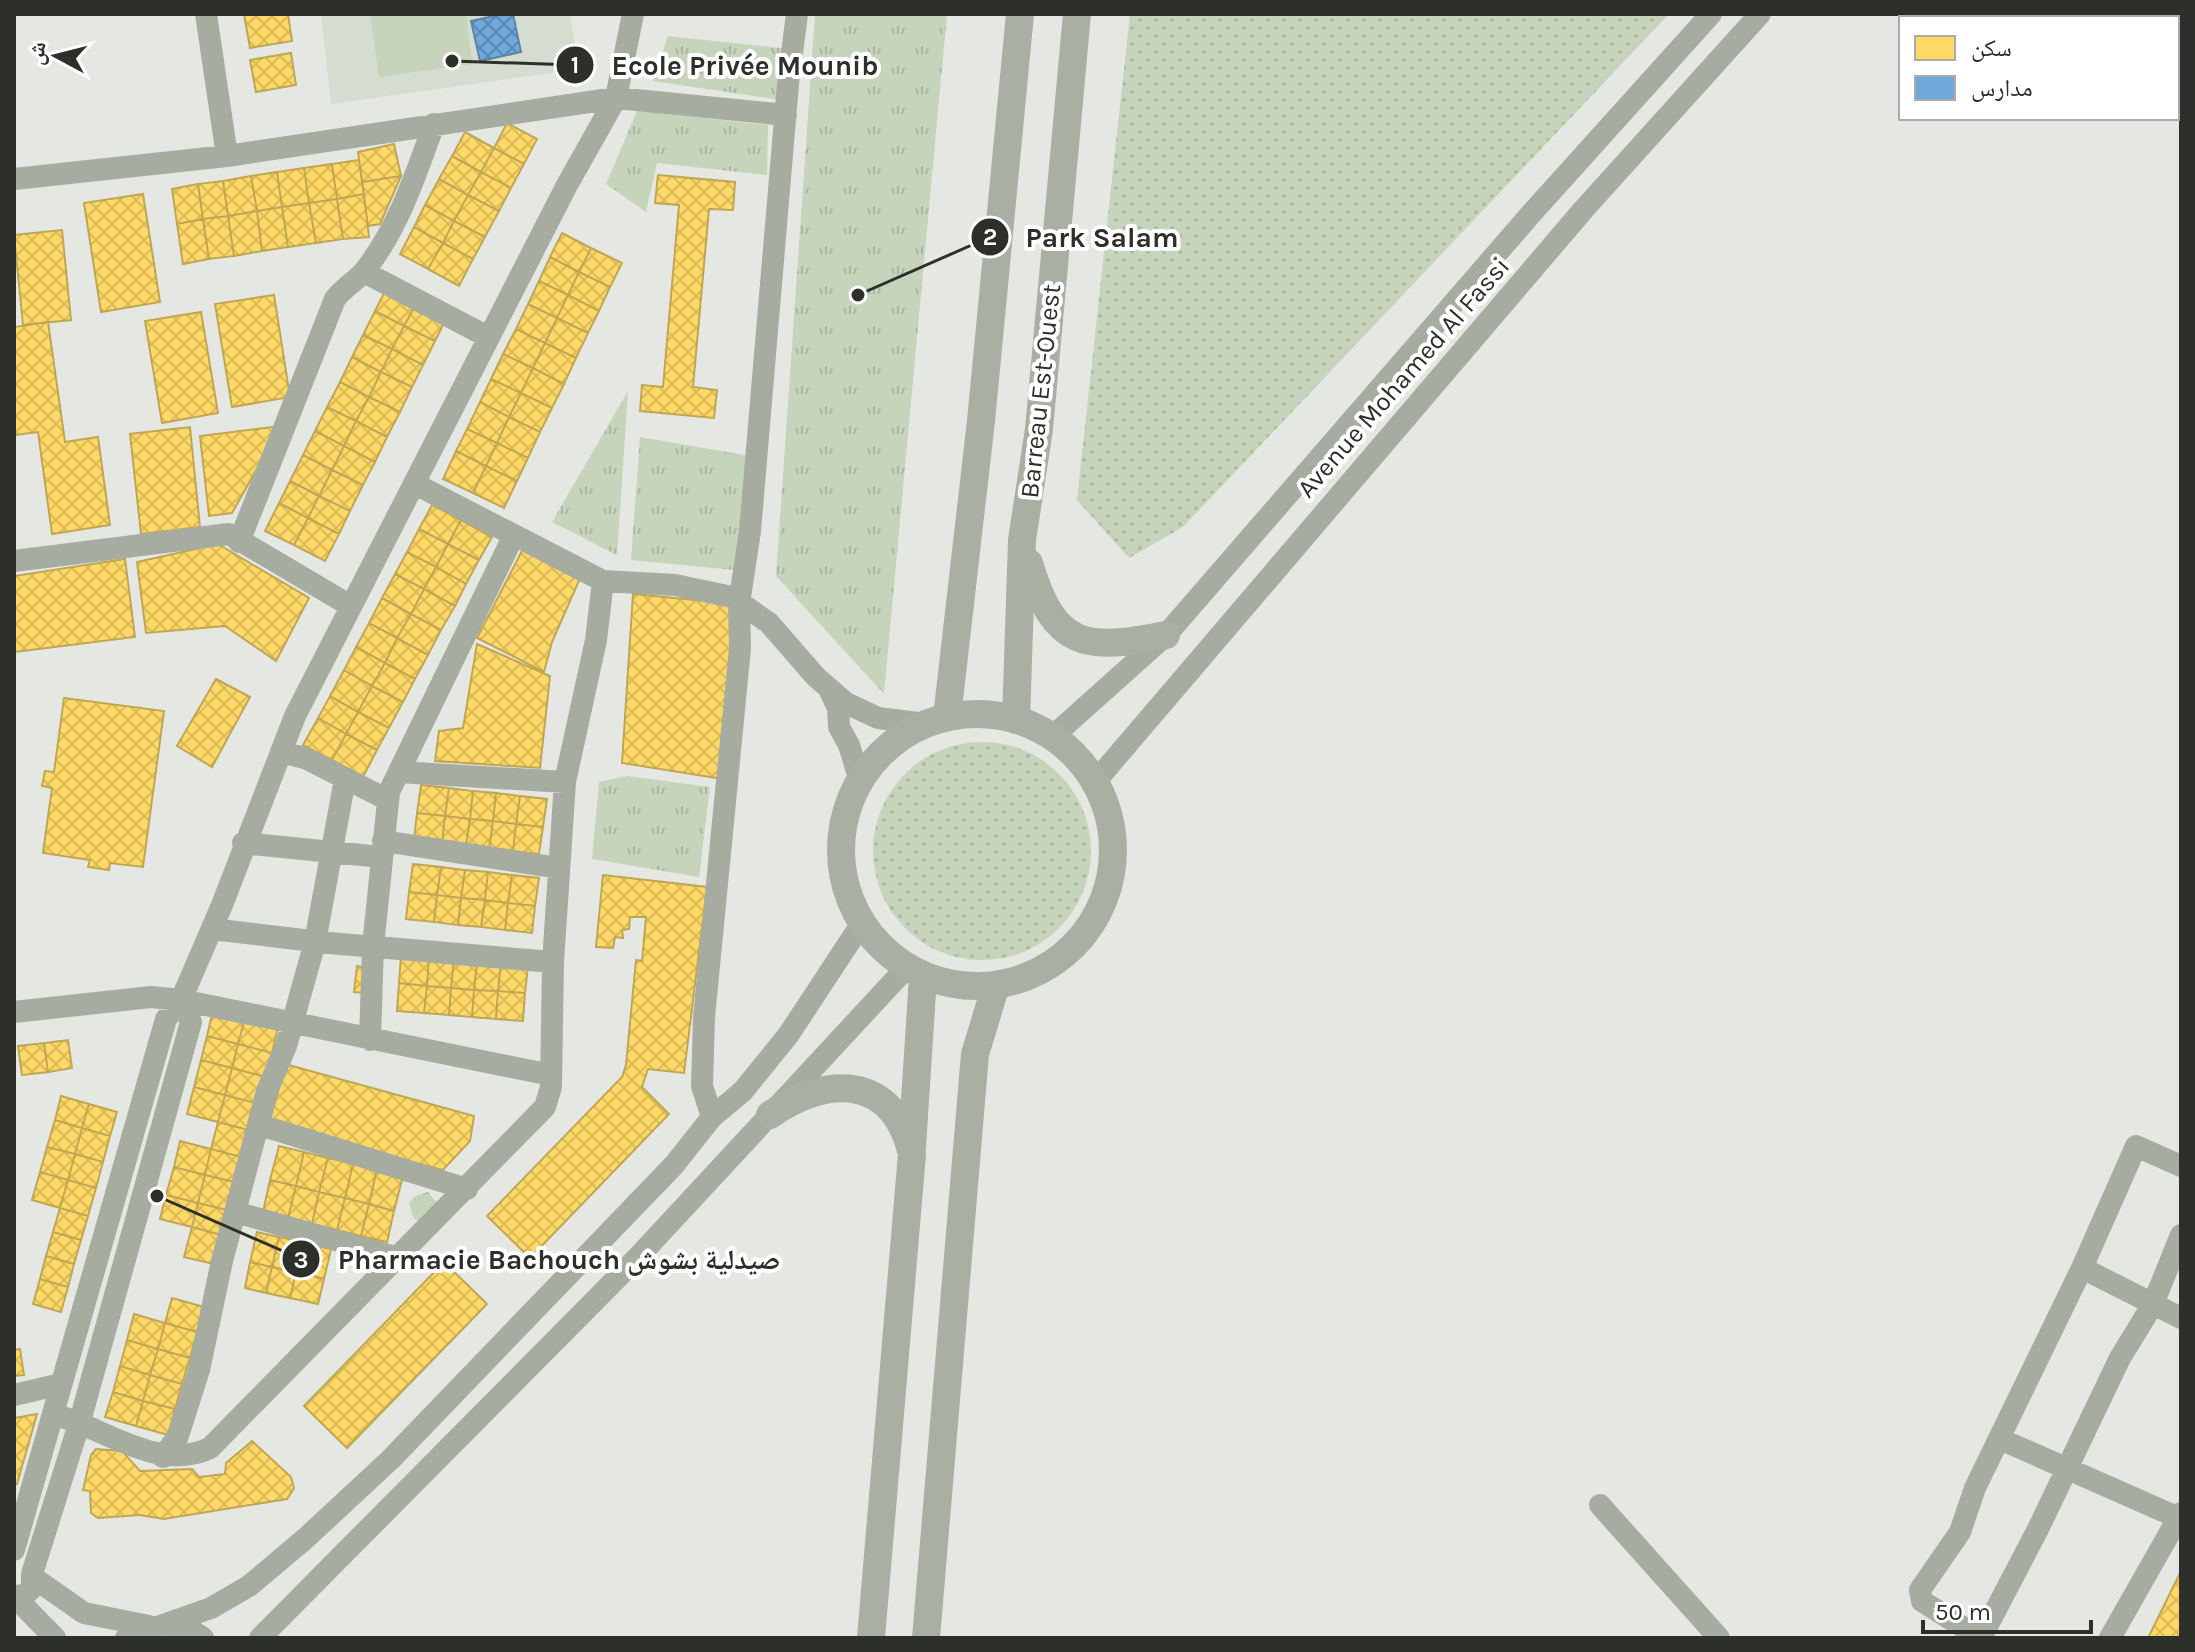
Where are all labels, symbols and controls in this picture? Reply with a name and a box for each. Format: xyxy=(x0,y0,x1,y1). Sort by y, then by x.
north arrow xyxy=(16,16,96,96)
legend xyxy=(1899,16,2179,120)
text: سكن xyxy=(1971,34,2012,62)
callout: Ecole Privée Mounib xyxy=(555,39,894,91)
text: ش xyxy=(23,41,51,67)
text: Ecole Privée Mounib xyxy=(612,49,878,82)
text: 1 xyxy=(571,51,579,79)
text: مدارس xyxy=(1971,74,2033,102)
callout: Park Salam xyxy=(970,211,1195,263)
text: Park Salam xyxy=(1026,221,1178,254)
text: 2 xyxy=(983,223,997,251)
street label: Avenue Mohamed Al Fassi xyxy=(1291,251,1516,504)
street label: Barreau Est-Ouest xyxy=(1014,282,1067,500)
callout: Pharmacie Bachouch صيدلية بشوش xyxy=(281,1233,796,1285)
text: Pharmacie Bachouch صيدلية بشوش xyxy=(338,1243,780,1276)
text: 3 xyxy=(294,1246,308,1274)
scale bar xyxy=(1923,1584,2091,1634)
text: 50 m xyxy=(1935,1598,1991,1626)

